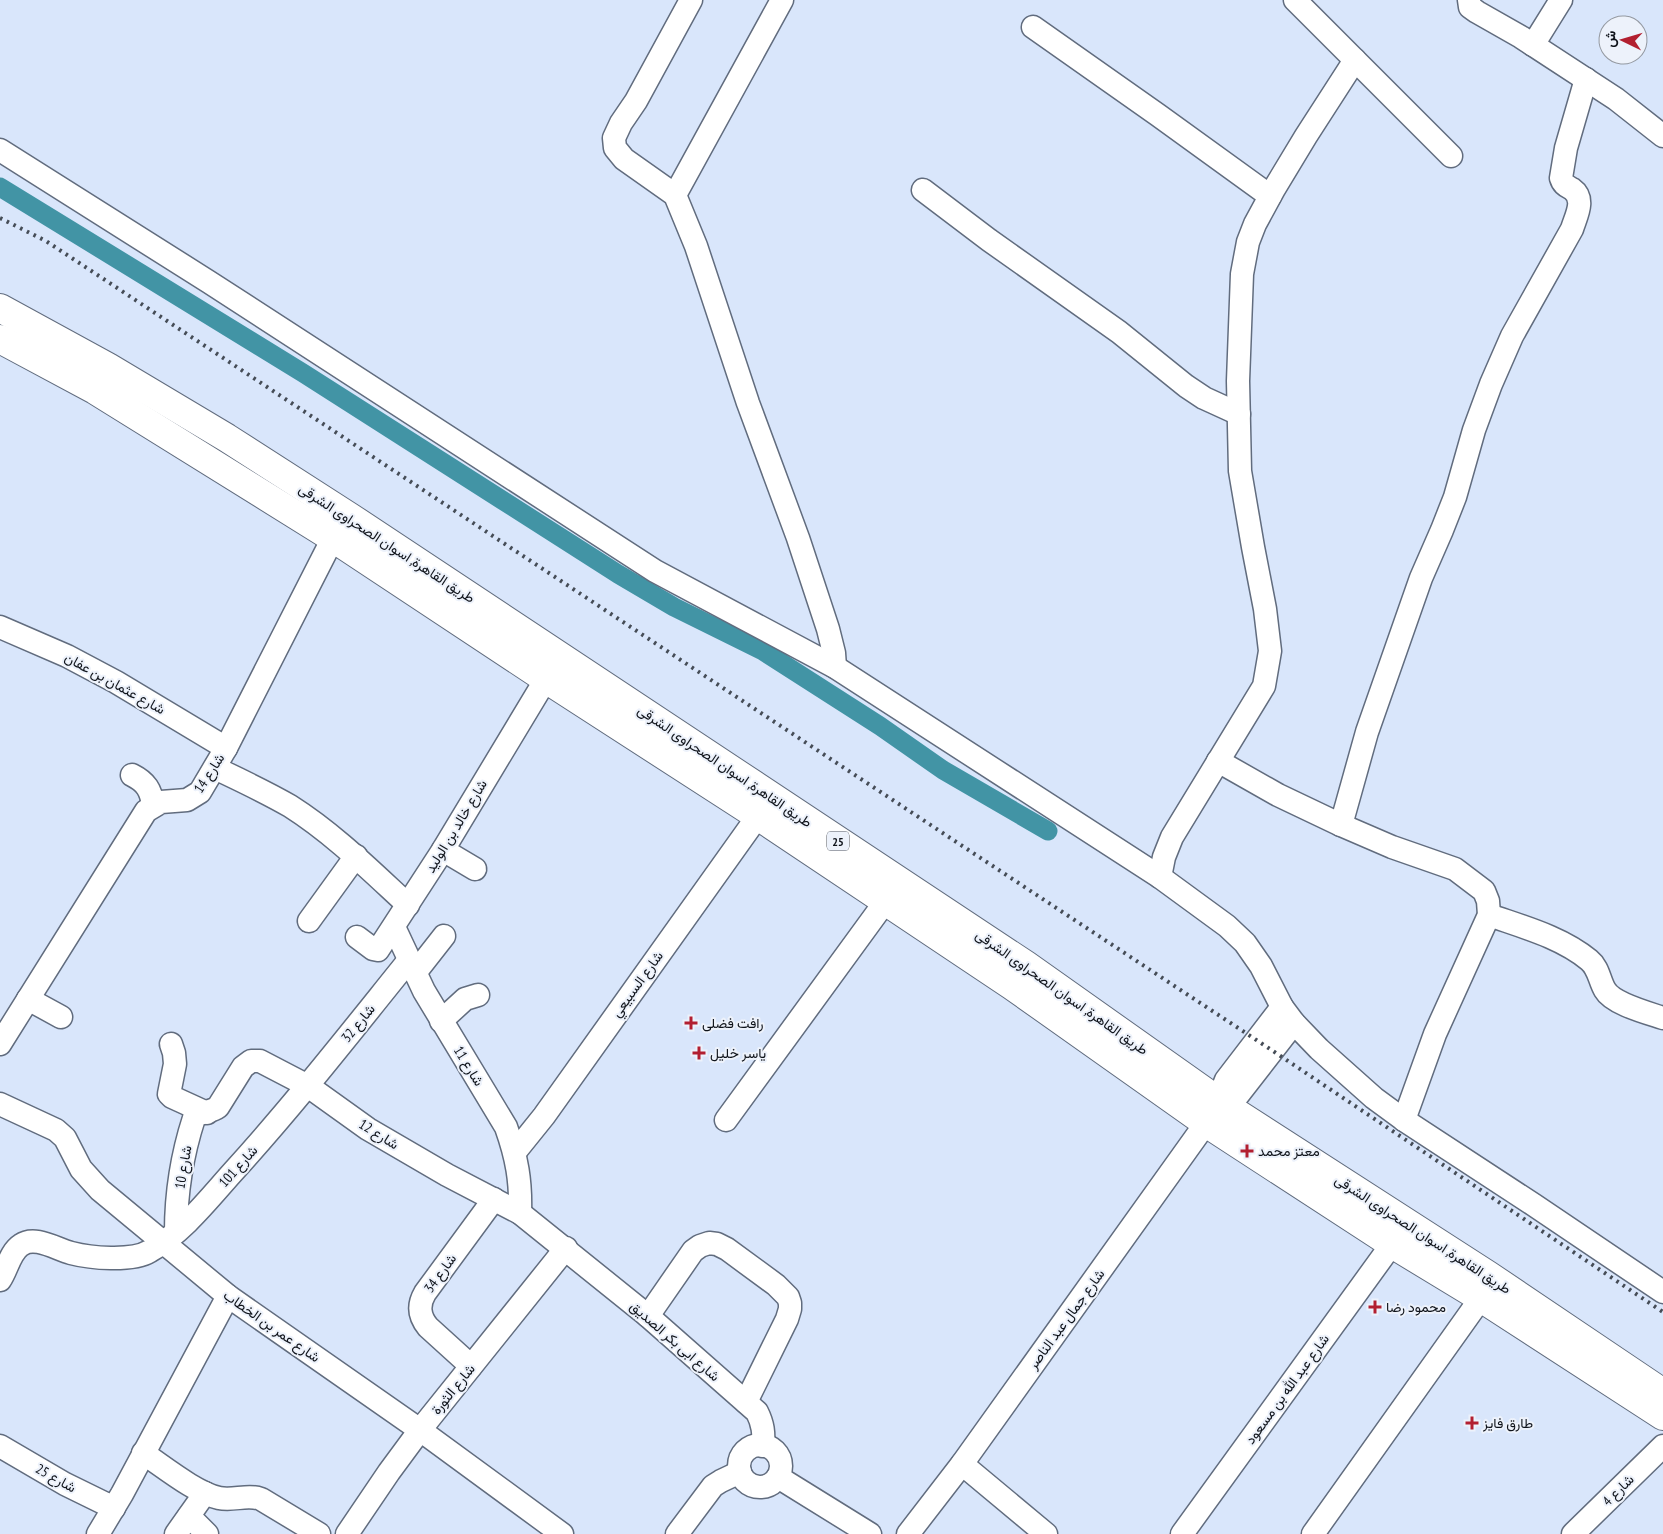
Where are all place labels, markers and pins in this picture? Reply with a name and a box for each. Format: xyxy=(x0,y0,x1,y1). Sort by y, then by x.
place label: رافت فضلى xyxy=(702,1014,764,1032)
marker: رافت فضلى xyxy=(684,1016,698,1030)
place label: ياسر خليل xyxy=(710,1044,766,1062)
marker: ياسر خليل xyxy=(692,1046,706,1060)
place label: معتز محمد xyxy=(1258,1142,1320,1160)
marker: معتز محمد xyxy=(1240,1144,1254,1158)
place label: محمود رضا xyxy=(1386,1298,1446,1316)
marker: محمود رضا xyxy=(1368,1300,1382,1314)
place label: طارق فايز xyxy=(1482,1414,1533,1432)
marker: طارق فايز xyxy=(1465,1416,1479,1430)

